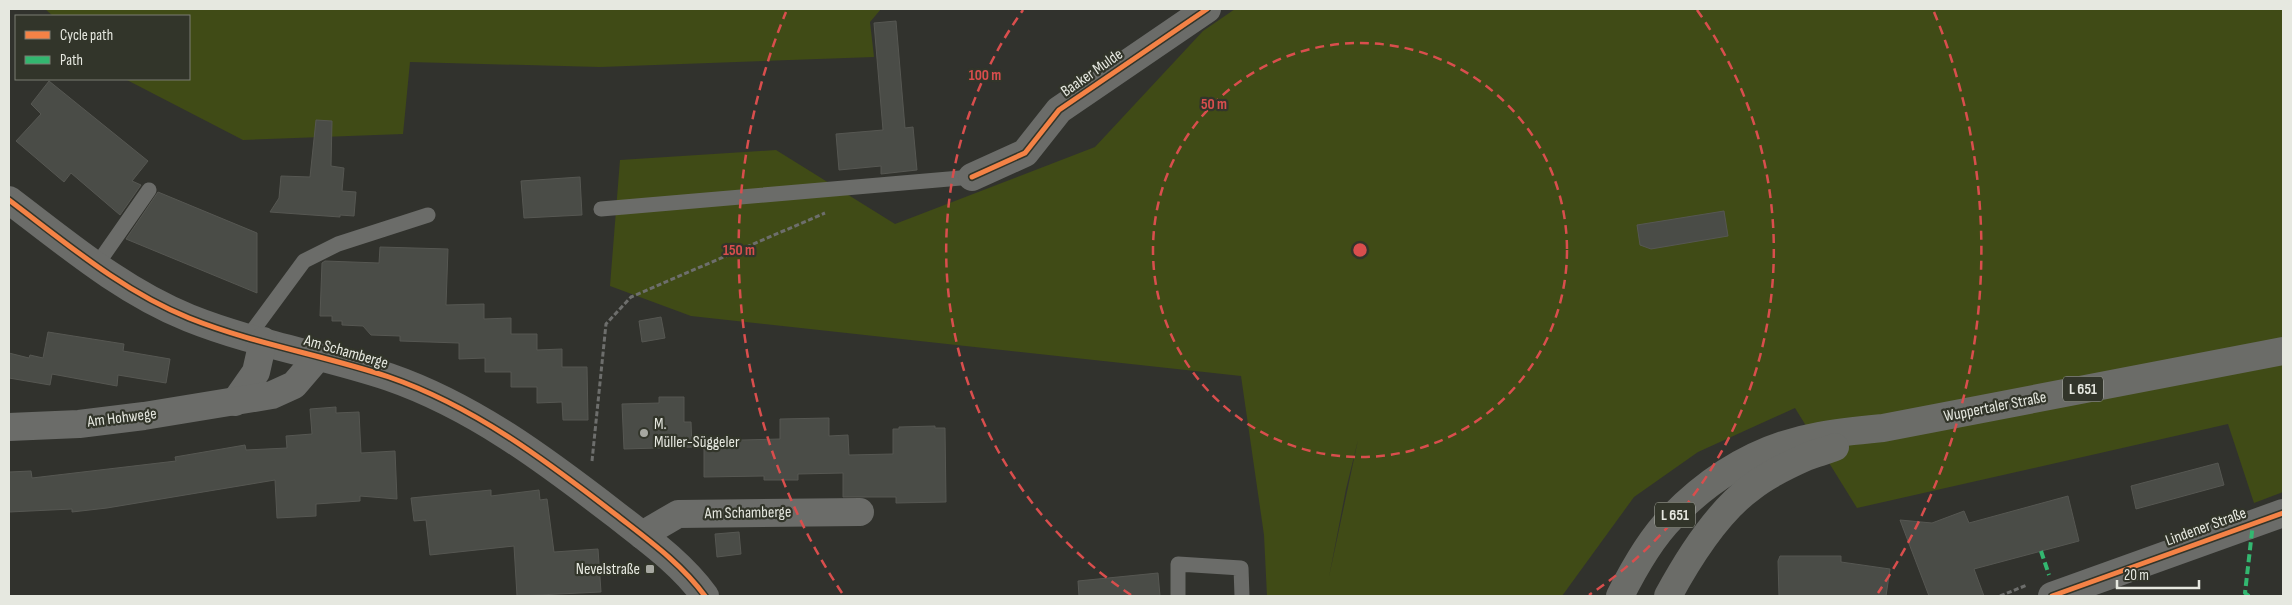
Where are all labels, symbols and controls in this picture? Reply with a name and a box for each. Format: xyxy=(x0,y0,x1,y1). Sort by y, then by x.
legend xyxy=(15,15,190,80)
text: Cycle path xyxy=(60,26,113,45)
street label: Baaker Mulde xyxy=(1057,45,1127,101)
text: Path xyxy=(60,51,83,70)
text: 100 m xyxy=(969,66,1001,85)
text: 50 m xyxy=(1201,95,1227,114)
text: 150 m xyxy=(723,241,755,260)
centre of rings xyxy=(1351,241,1369,259)
street label: Am Schamberge xyxy=(301,331,390,373)
road number: L 651 xyxy=(2063,376,2103,402)
street label: Wuppertaler Straße xyxy=(1942,388,2048,426)
street label: Am Hohwege xyxy=(85,404,158,432)
place label: M. Müller-Süggeler xyxy=(654,415,740,452)
marker: M. Müller-Süggeler xyxy=(638,427,650,439)
road number: L 651 xyxy=(1655,502,1695,528)
street label: Am Schamberge xyxy=(704,503,791,523)
street label: Lindener Straße xyxy=(2163,504,2249,550)
scale bar xyxy=(2117,558,2200,590)
place label: Nevelstraße xyxy=(576,560,640,579)
marker: Nevelstraße xyxy=(644,563,656,575)
text: 20 m xyxy=(2124,566,2149,585)

